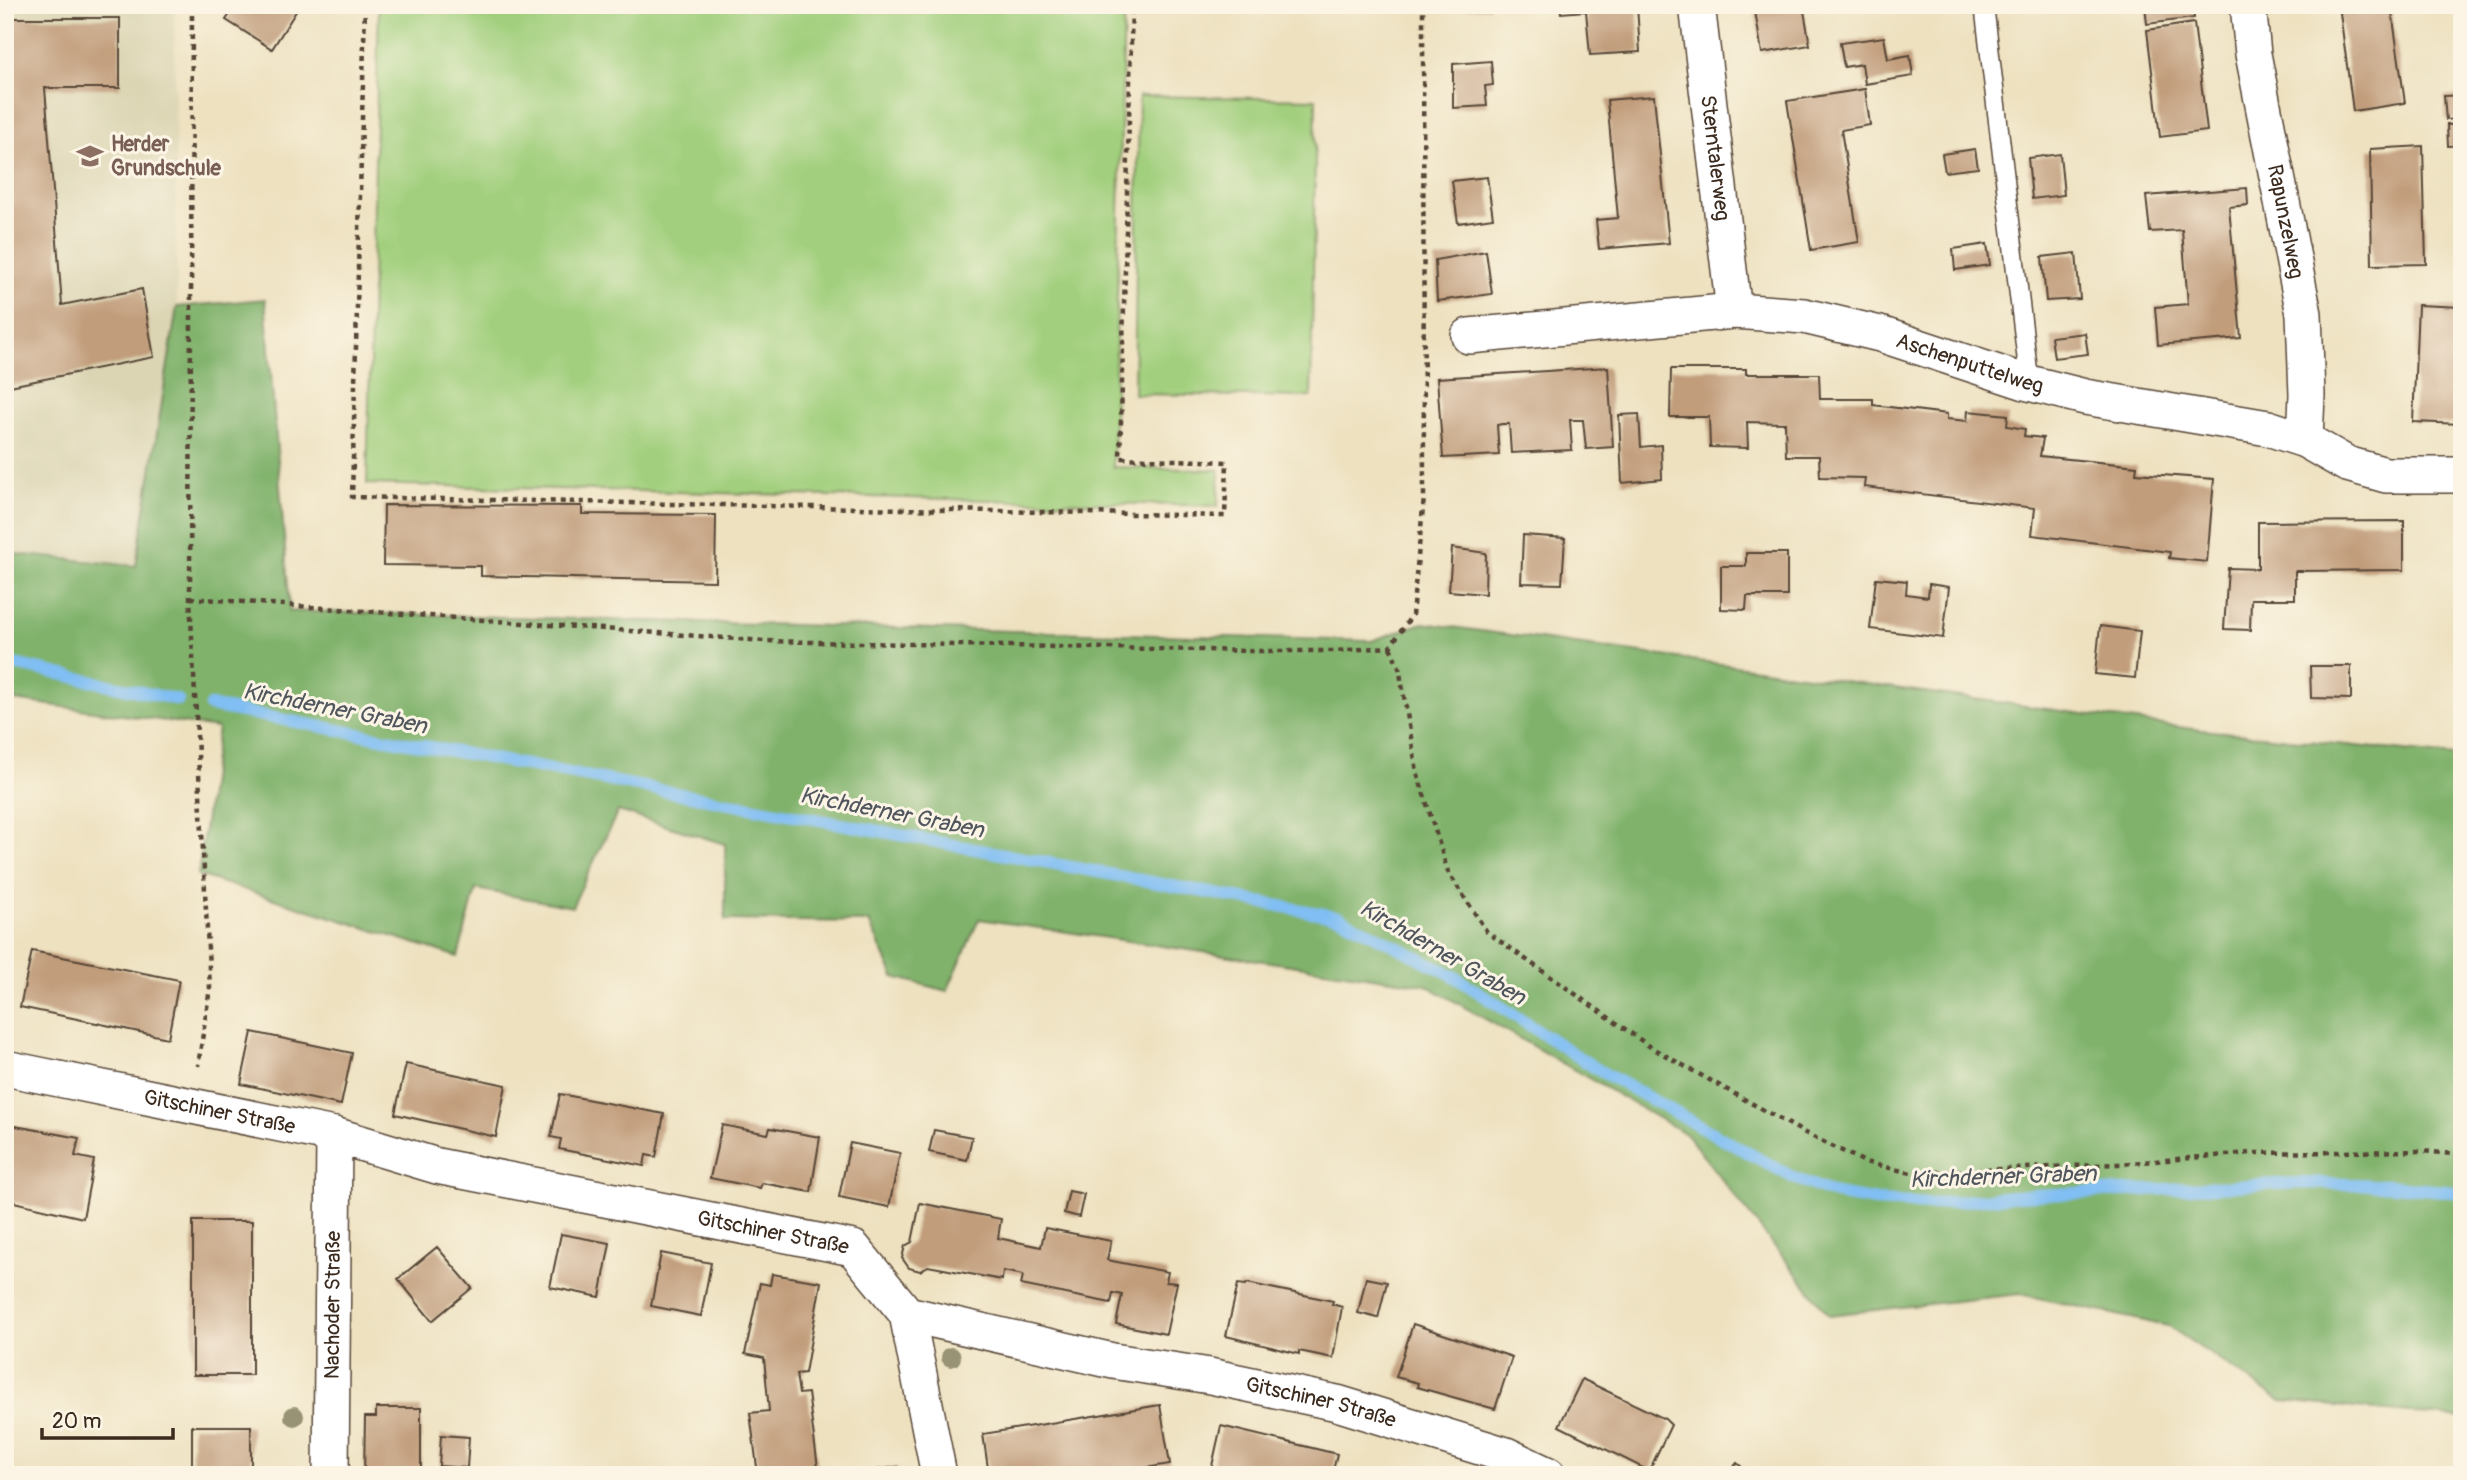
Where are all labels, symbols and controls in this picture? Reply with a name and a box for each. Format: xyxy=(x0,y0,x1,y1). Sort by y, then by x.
street label: Sterntalerweg xyxy=(1694,94,1736,222)
place label: Herder Grundschule xyxy=(111,131,222,182)
school or university icon: Herder Grundschule xyxy=(75,141,105,171)
street label: Rapunzelweg xyxy=(2261,162,2310,281)
street label: Aschenputtelweg xyxy=(1893,327,2046,400)
water label: Kirchderner Graben xyxy=(241,676,430,741)
water label: Kirchderner Graben xyxy=(798,780,987,845)
water label: Kirchderner Graben xyxy=(1355,893,1532,1012)
street label: Gitschiner Straße xyxy=(141,1084,298,1141)
water label: Kirchderner Graben xyxy=(1909,1159,2098,1194)
street label: Gitschiner Straße xyxy=(695,1205,852,1261)
street label: Nachoder Straße xyxy=(319,1230,347,1379)
street label: Gitschiner Straße xyxy=(1243,1371,1400,1435)
scale bar xyxy=(42,1396,173,1440)
text: 20 m xyxy=(52,1408,101,1435)

